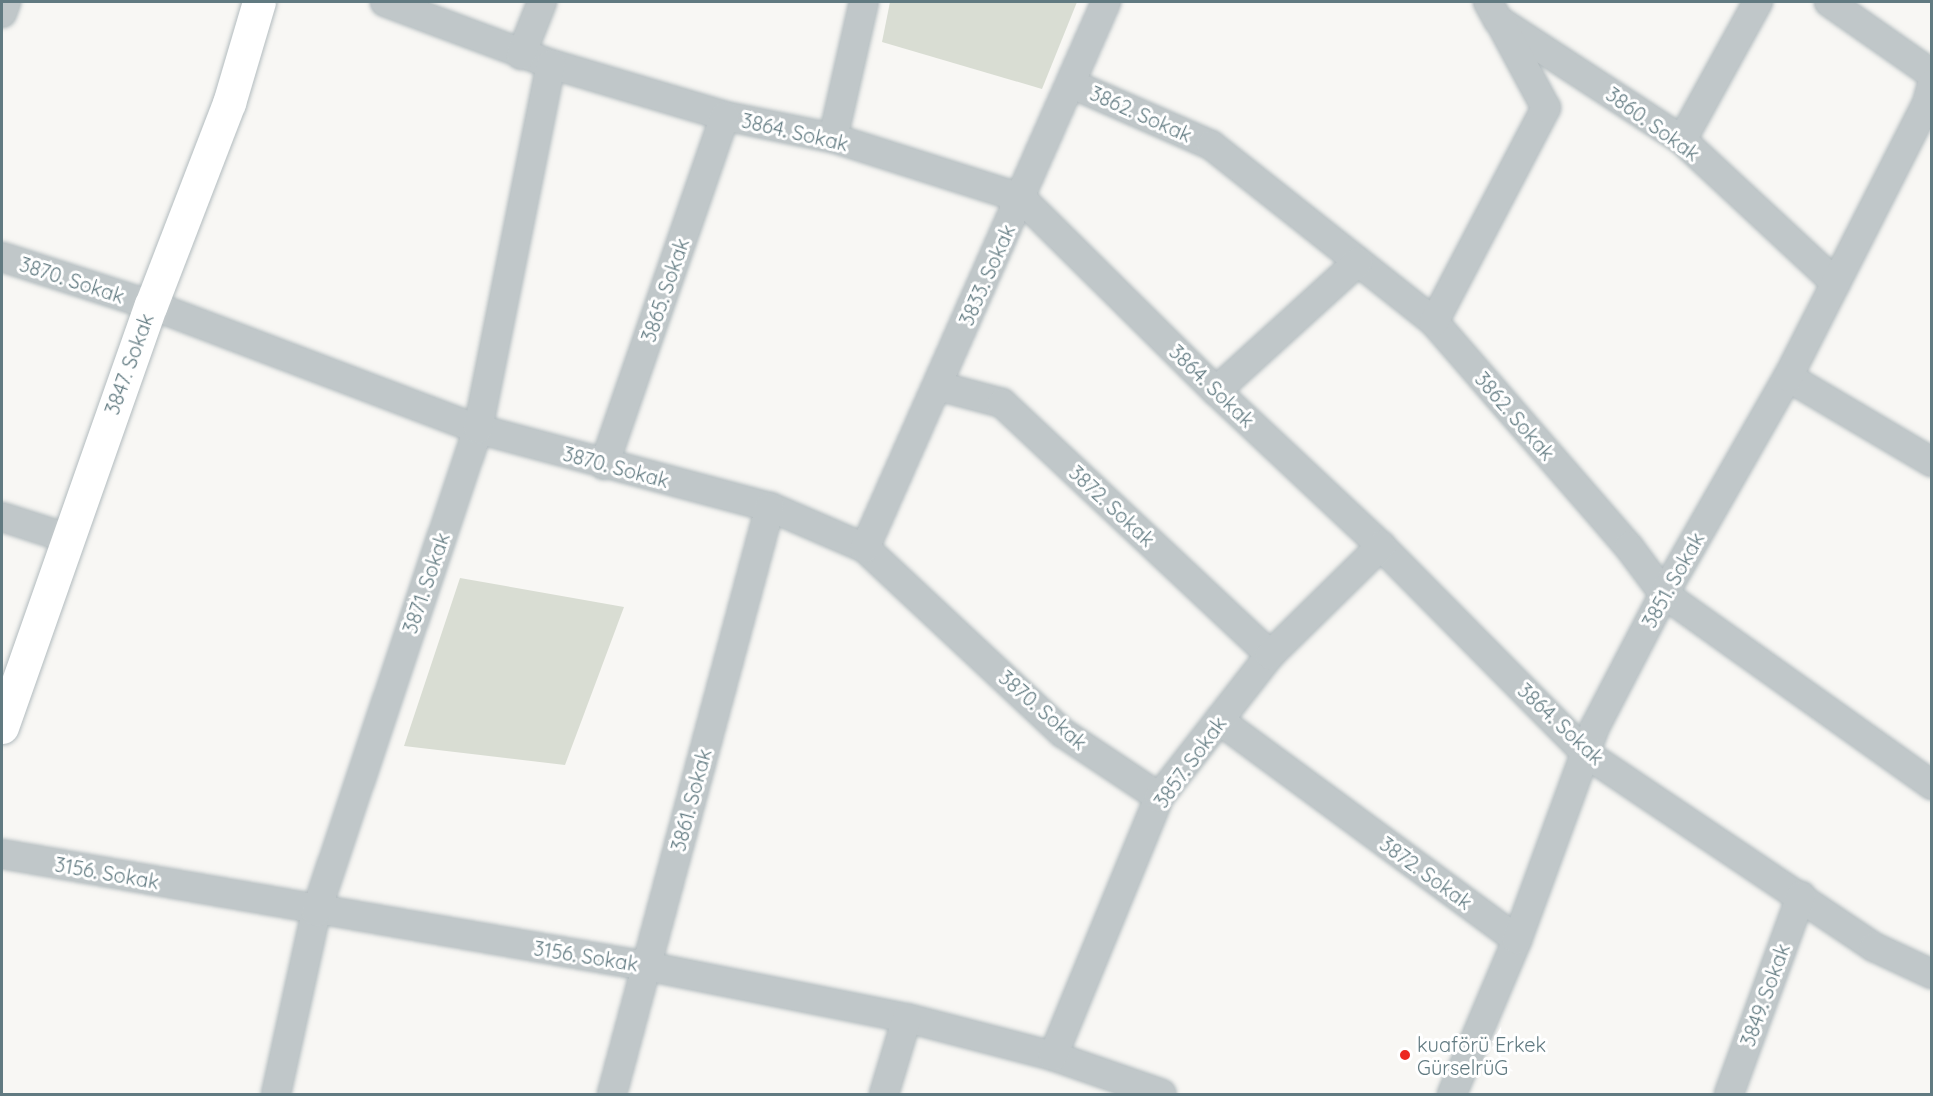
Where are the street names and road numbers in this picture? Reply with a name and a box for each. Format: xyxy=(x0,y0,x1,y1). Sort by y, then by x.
street label: 3862. Sokak xyxy=(1086,81,1196,147)
street label: 3860. Sokak xyxy=(1602,82,1704,166)
street label: 3864. Sokak xyxy=(739,108,851,156)
street label: 3833. Sokak xyxy=(954,221,1020,329)
street label: 3865. Sokak xyxy=(636,235,694,345)
street label: 3870. Sokak xyxy=(17,252,127,308)
street label: 3847. Sokak xyxy=(100,310,158,418)
street label: 3864. Sokak xyxy=(1165,340,1259,432)
street label: 3862. Sokak xyxy=(1470,367,1560,465)
street label: 3870. Sokak xyxy=(560,441,672,493)
street label: 3872. Sokak xyxy=(1064,460,1160,552)
street label: 3851. Sokak xyxy=(1637,528,1709,632)
street label: 3871. Sokak xyxy=(398,529,454,637)
street label: 3870. Sokak xyxy=(994,665,1092,755)
street label: 3864. Sokak xyxy=(1513,678,1609,770)
street label: 3857. Sokak xyxy=(1149,712,1231,812)
street label: 3861. Sokak xyxy=(666,746,716,854)
street label: 3872. Sokak xyxy=(1375,832,1477,914)
street label: 3156. Sokak xyxy=(53,852,161,894)
street label: 3156. Sokak xyxy=(532,936,640,976)
street label: 3849. Sokak xyxy=(1735,940,1795,1050)

